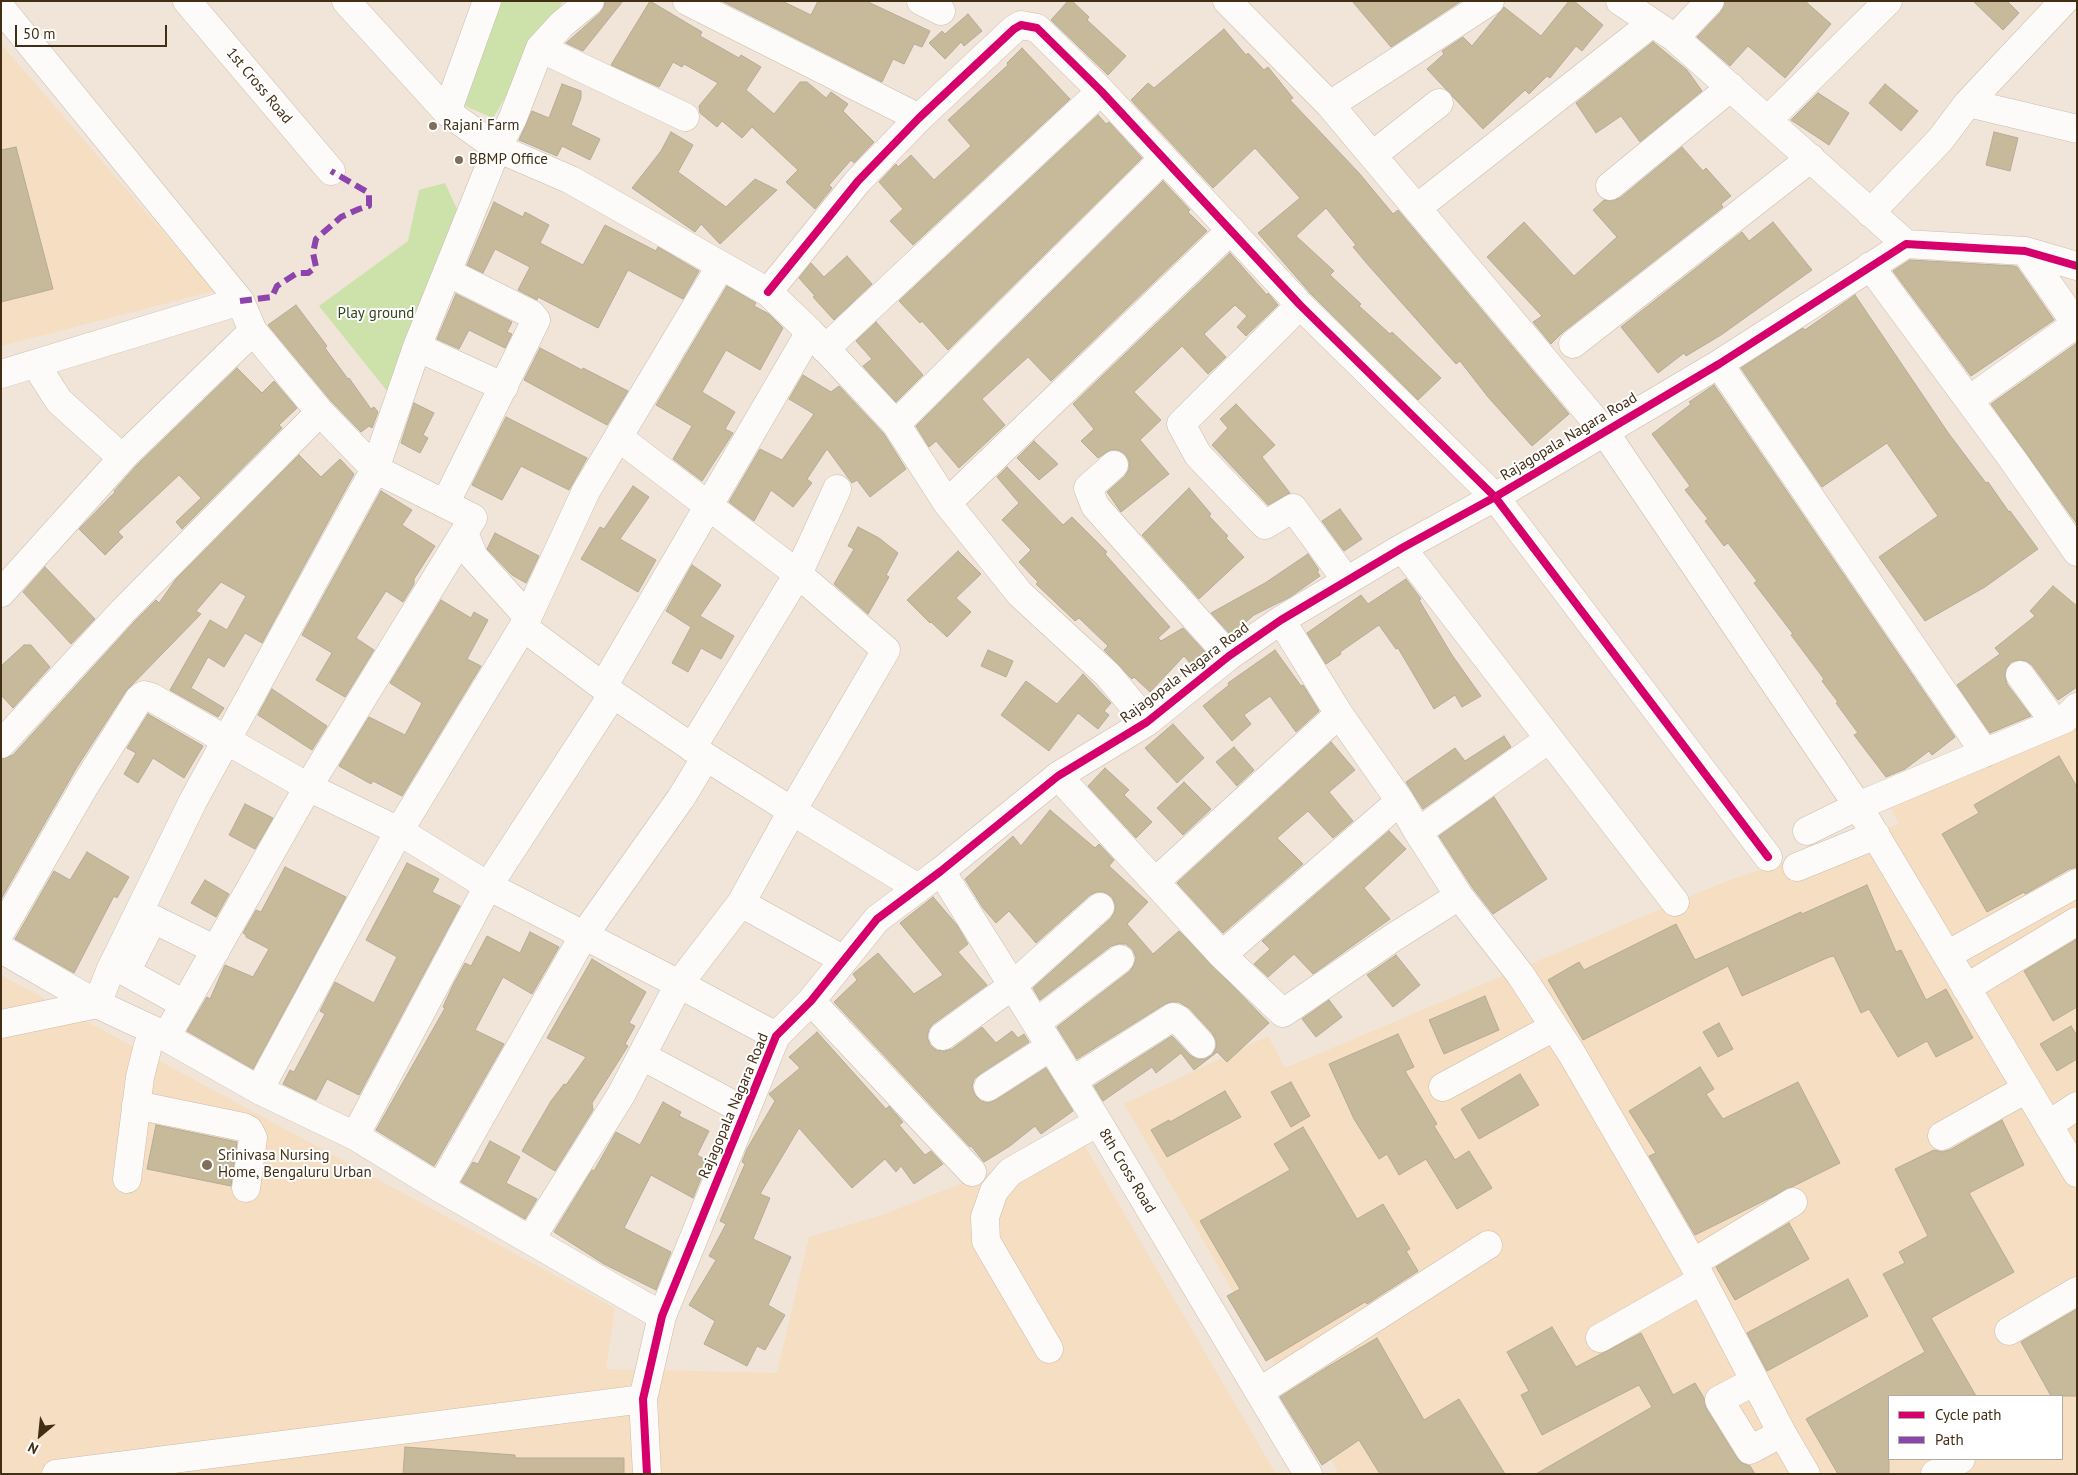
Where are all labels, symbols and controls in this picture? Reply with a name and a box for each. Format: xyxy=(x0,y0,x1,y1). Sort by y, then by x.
scale bar xyxy=(18,15,170,47)
text: 50 m xyxy=(23,24,56,43)
street label: 1st Cross Road xyxy=(222,44,296,128)
place label: Rajani Farm xyxy=(443,117,519,135)
marker: Rajani Farm xyxy=(427,120,439,132)
place label: BBMP Office xyxy=(469,151,548,169)
marker: BBMP Office xyxy=(453,154,465,166)
park label: Play ground xyxy=(338,305,414,323)
street label: Rajagopala Nagara Road xyxy=(1497,389,1641,485)
street label: Rajagopala Nagara Road xyxy=(1117,619,1253,727)
street label: Rajagopala Nagara Road xyxy=(695,1030,773,1182)
street label: 8th Cross Road xyxy=(1095,1126,1159,1216)
place label: Srinivasa Nursing Home, Bengaluru Urban xyxy=(218,1147,372,1182)
marker: Srinivasa Nursing Home, Bengaluru Urban xyxy=(200,1158,214,1172)
legend xyxy=(1888,1395,2063,1460)
text: Cycle path xyxy=(1935,1405,2001,1424)
north arrow xyxy=(15,1410,65,1460)
text: Path xyxy=(1935,1430,1964,1449)
text: N xyxy=(25,1438,41,1458)

